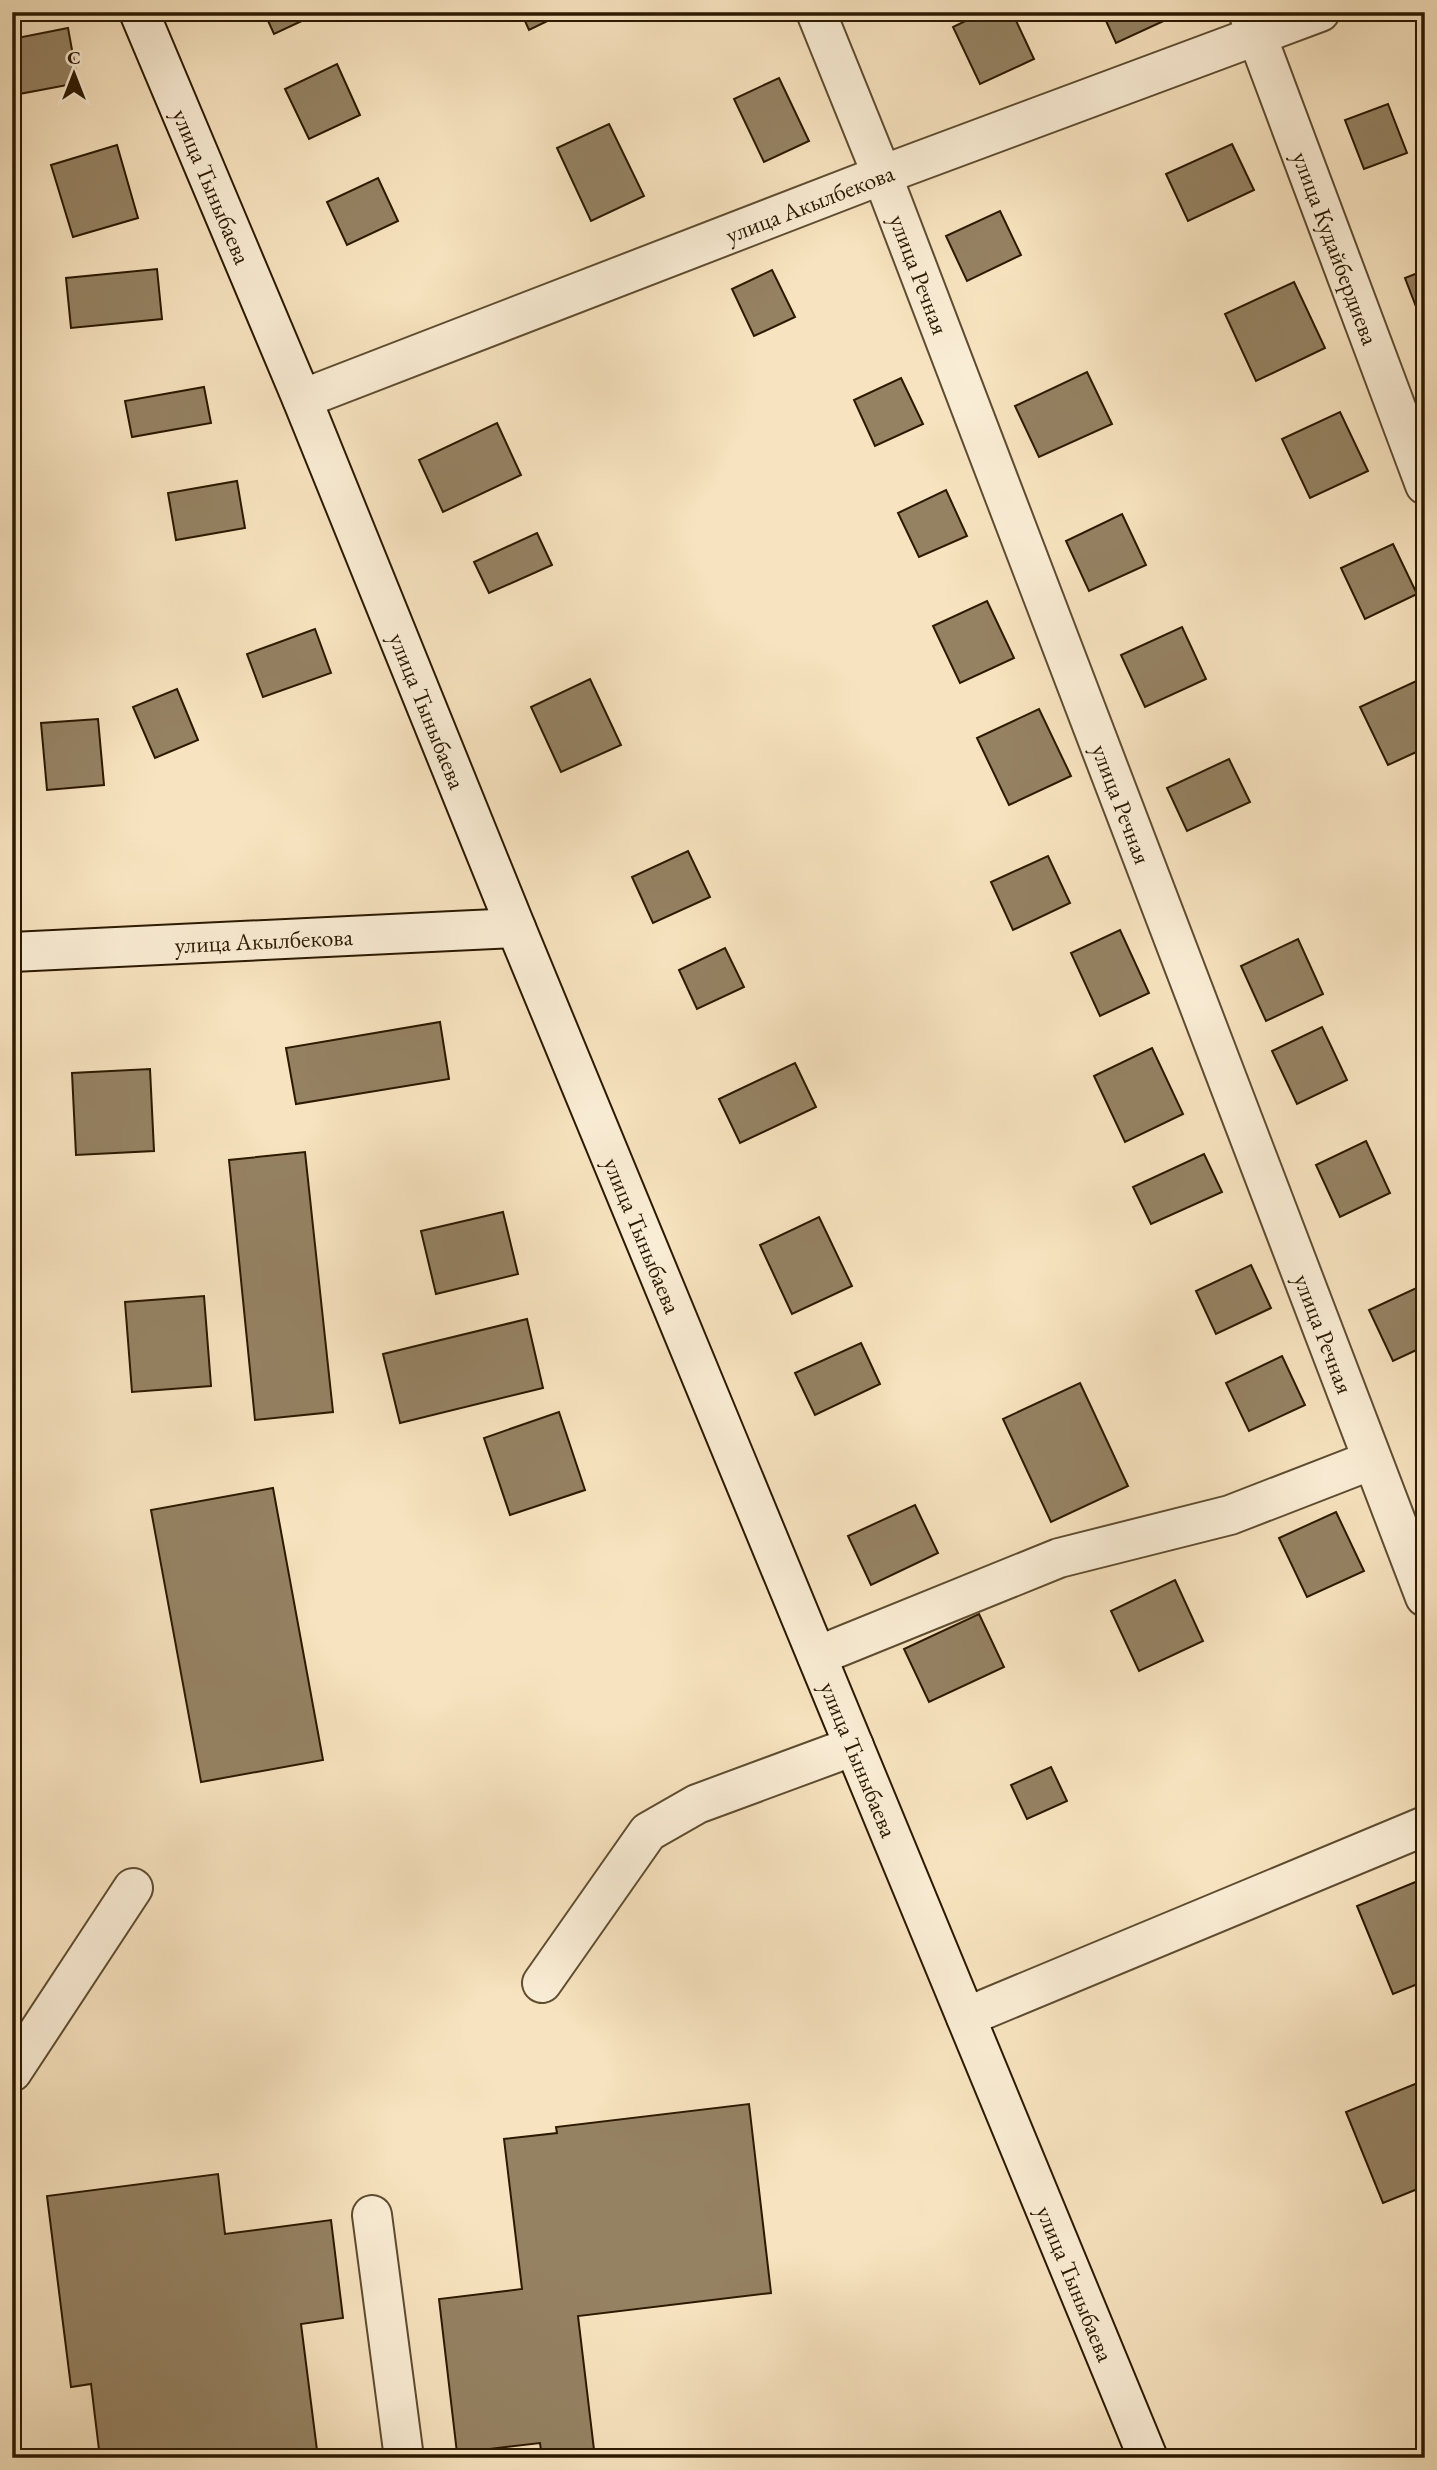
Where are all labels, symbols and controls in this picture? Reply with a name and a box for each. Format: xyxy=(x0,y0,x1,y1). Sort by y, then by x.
north arrow xyxy=(38,38,108,108)
text: С xyxy=(67,45,81,70)
street label: улица Тыныбаева xyxy=(166,104,259,269)
street label: улица Кудайбердиева xyxy=(1286,147,1387,349)
street label: улица Акылбекова xyxy=(721,156,899,250)
street label: улица Речная xyxy=(883,210,957,339)
street label: улица Тыныбаева xyxy=(383,628,474,794)
street label: улица Речная xyxy=(1085,740,1159,868)
street label: улица Акылбекова xyxy=(174,920,354,960)
street label: улица Тыныбаева xyxy=(597,1153,689,1318)
street label: улица Речная xyxy=(1287,1269,1361,1398)
street label: улица Тыныбаева xyxy=(813,1677,906,1842)
street label: улица Тыныбаева xyxy=(1030,2201,1122,2366)

